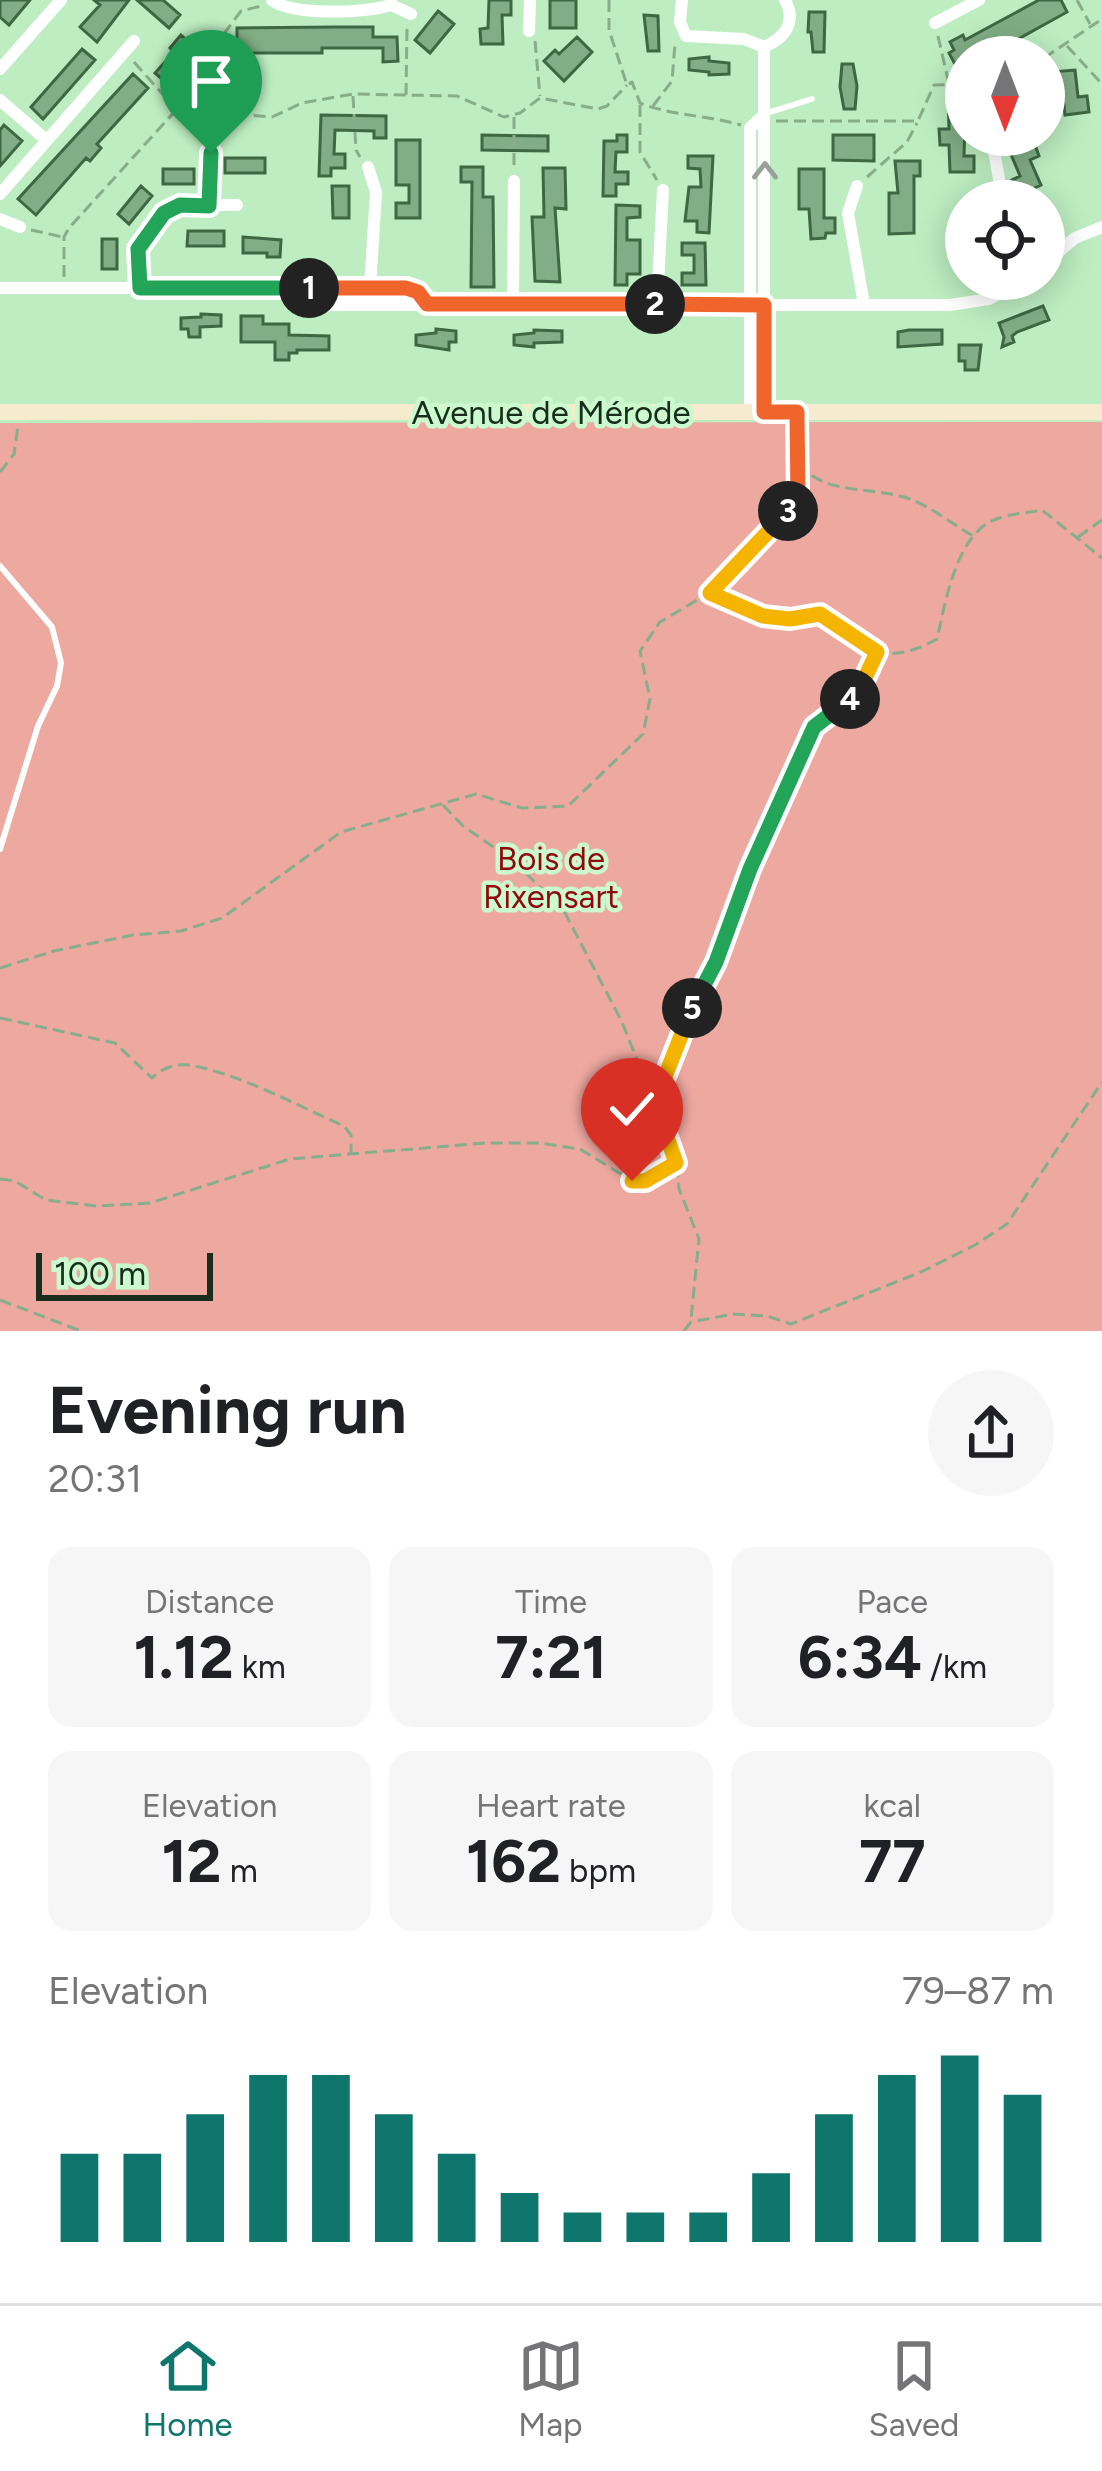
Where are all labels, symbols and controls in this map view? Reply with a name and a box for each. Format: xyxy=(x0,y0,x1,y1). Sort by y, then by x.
pin xyxy=(160,30,262,153)
north arrow xyxy=(945,36,1065,156)
map controls xyxy=(945,36,1065,300)
icon: arrive xyxy=(178,48,244,114)
one-way arrow xyxy=(752,161,778,179)
button: locate xyxy=(945,180,1065,300)
pin: 1 xyxy=(279,258,339,318)
text: 1 xyxy=(302,268,316,307)
pin: 2 xyxy=(625,274,685,334)
text: 2 xyxy=(645,284,665,323)
street label: Avenue de Mérode xyxy=(412,393,690,432)
pin: 3 xyxy=(758,481,818,541)
text: 3 xyxy=(779,491,797,530)
pin: 4 xyxy=(820,669,880,729)
text: 4 xyxy=(840,679,860,718)
park label: Bois de Rixensart xyxy=(483,839,619,916)
pin: 5 xyxy=(662,978,722,1038)
text: 5 xyxy=(682,988,702,1027)
pin xyxy=(581,1058,683,1181)
icon: check xyxy=(599,1076,665,1142)
scale bar xyxy=(36,1247,213,1300)
text: 100 m xyxy=(54,1254,146,1293)
text: Evening run xyxy=(48,1370,407,1450)
button: share xyxy=(928,1370,1054,1496)
text: 20:31 xyxy=(48,1455,142,1502)
text: Distance xyxy=(145,1582,274,1621)
text: Time xyxy=(515,1582,587,1621)
text: Pace xyxy=(857,1582,928,1621)
text: 1.12 xyxy=(133,1621,234,1693)
text: 7:21 xyxy=(495,1621,607,1693)
text: 6:34 xyxy=(798,1621,922,1693)
text: km xyxy=(234,1647,286,1686)
text: /km xyxy=(922,1647,987,1686)
text: Elevation xyxy=(142,1786,278,1825)
text: Heart rate xyxy=(476,1786,626,1825)
text: kcal xyxy=(864,1786,921,1825)
text: 12 xyxy=(162,1825,222,1897)
text: 162 xyxy=(466,1825,561,1897)
text: 77 xyxy=(859,1825,926,1897)
text: m xyxy=(222,1851,258,1890)
text: bpm xyxy=(561,1851,636,1890)
text: Elevation xyxy=(48,1967,208,2014)
text: 79–87 m xyxy=(902,1967,1054,2014)
tab: Home xyxy=(142,2333,233,2444)
tab: Map xyxy=(518,2333,584,2444)
tab: Saved xyxy=(868,2333,959,2444)

